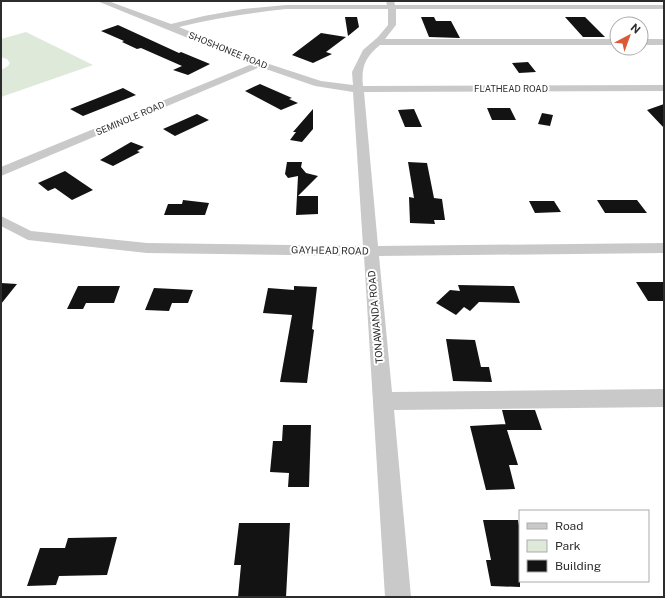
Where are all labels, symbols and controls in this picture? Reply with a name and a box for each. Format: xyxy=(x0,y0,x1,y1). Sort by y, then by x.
north arrow xyxy=(609,16,649,56)
text: N xyxy=(628,21,643,36)
street label: SHOSHONEE ROAD xyxy=(187,29,269,71)
street label: FLATHEAD ROAD xyxy=(474,83,548,94)
street label: SEMINOLE ROAD xyxy=(94,99,166,137)
street label: GAYHEAD ROAD xyxy=(291,243,369,257)
street label: TONAWANDA ROAD xyxy=(365,270,385,364)
legend xyxy=(519,510,649,582)
text: Road xyxy=(555,519,583,533)
text: Park xyxy=(555,539,581,553)
text: Building xyxy=(555,559,601,573)

